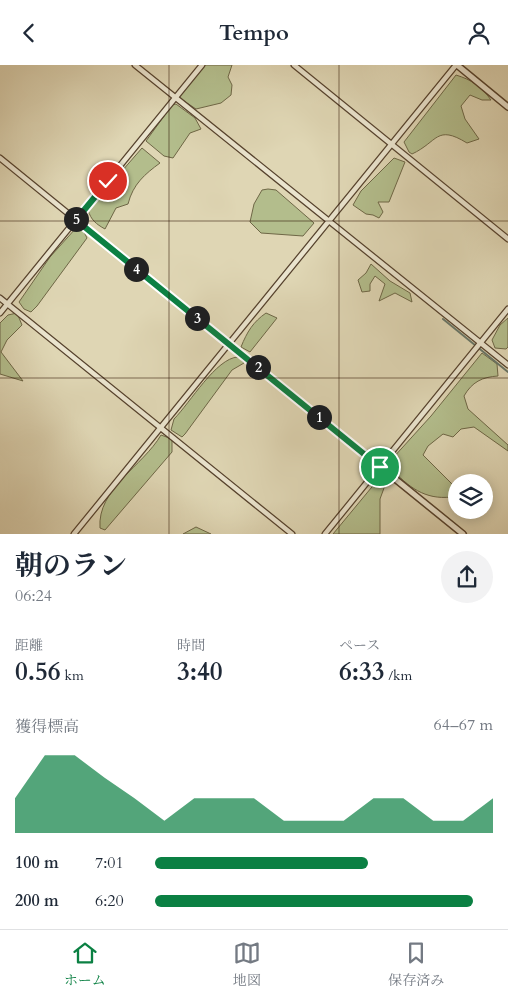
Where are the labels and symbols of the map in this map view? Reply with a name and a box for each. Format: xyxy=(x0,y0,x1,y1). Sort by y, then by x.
pin xyxy=(87,160,129,202)
pin: 5 xyxy=(64,207,88,231)
pin: 4 xyxy=(124,257,148,281)
pin: 3 xyxy=(184,305,210,331)
pin: 2 xyxy=(246,355,270,379)
pin: 1 xyxy=(306,405,332,429)
pin xyxy=(359,446,401,488)

